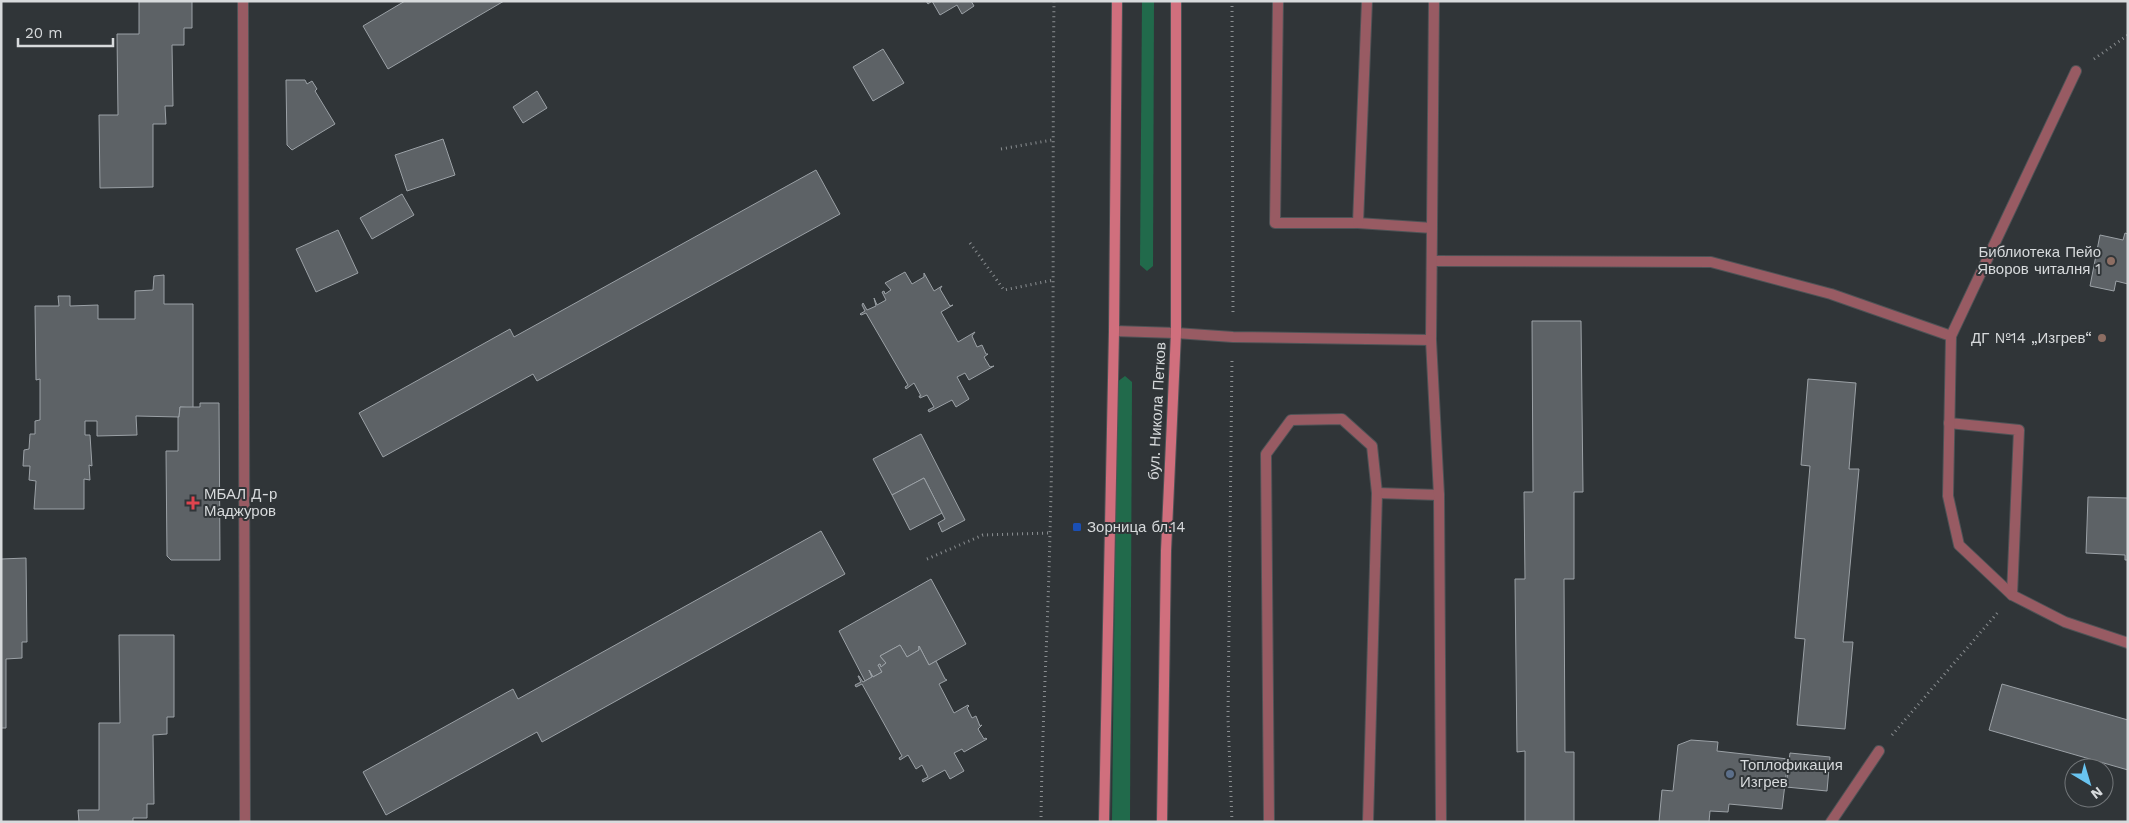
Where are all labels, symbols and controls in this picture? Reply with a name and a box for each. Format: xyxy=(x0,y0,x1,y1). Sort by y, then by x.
scale bar xyxy=(18,15,112,47)
text: 20 m xyxy=(25,24,63,42)
place label: Библиотека Пейо Яворов читалня 1 xyxy=(1977,243,2101,278)
marker: Библиотека Пейо Яворов читалня 1 xyxy=(2105,255,2117,267)
place label: ДГ №14 „Изгрев“ xyxy=(1971,329,2092,347)
marker: ДГ №14 „Изгрев“ xyxy=(2096,332,2108,344)
street label: бул. Никола Петков xyxy=(1144,342,1170,480)
place label: МБАЛ Д-р Маджуров xyxy=(204,485,277,520)
marker: МБАЛ Д-р Маджуров xyxy=(186,496,200,510)
place label: Зорница бл.14 xyxy=(1087,518,1185,536)
marker: Зорница бл.14 xyxy=(1071,521,1083,533)
place label: Топлофикация Изгрев xyxy=(1740,756,1843,791)
north arrow xyxy=(2064,758,2114,808)
marker: Топлофикация Изгрев xyxy=(1724,768,1736,780)
text: N xyxy=(2088,784,2106,803)

